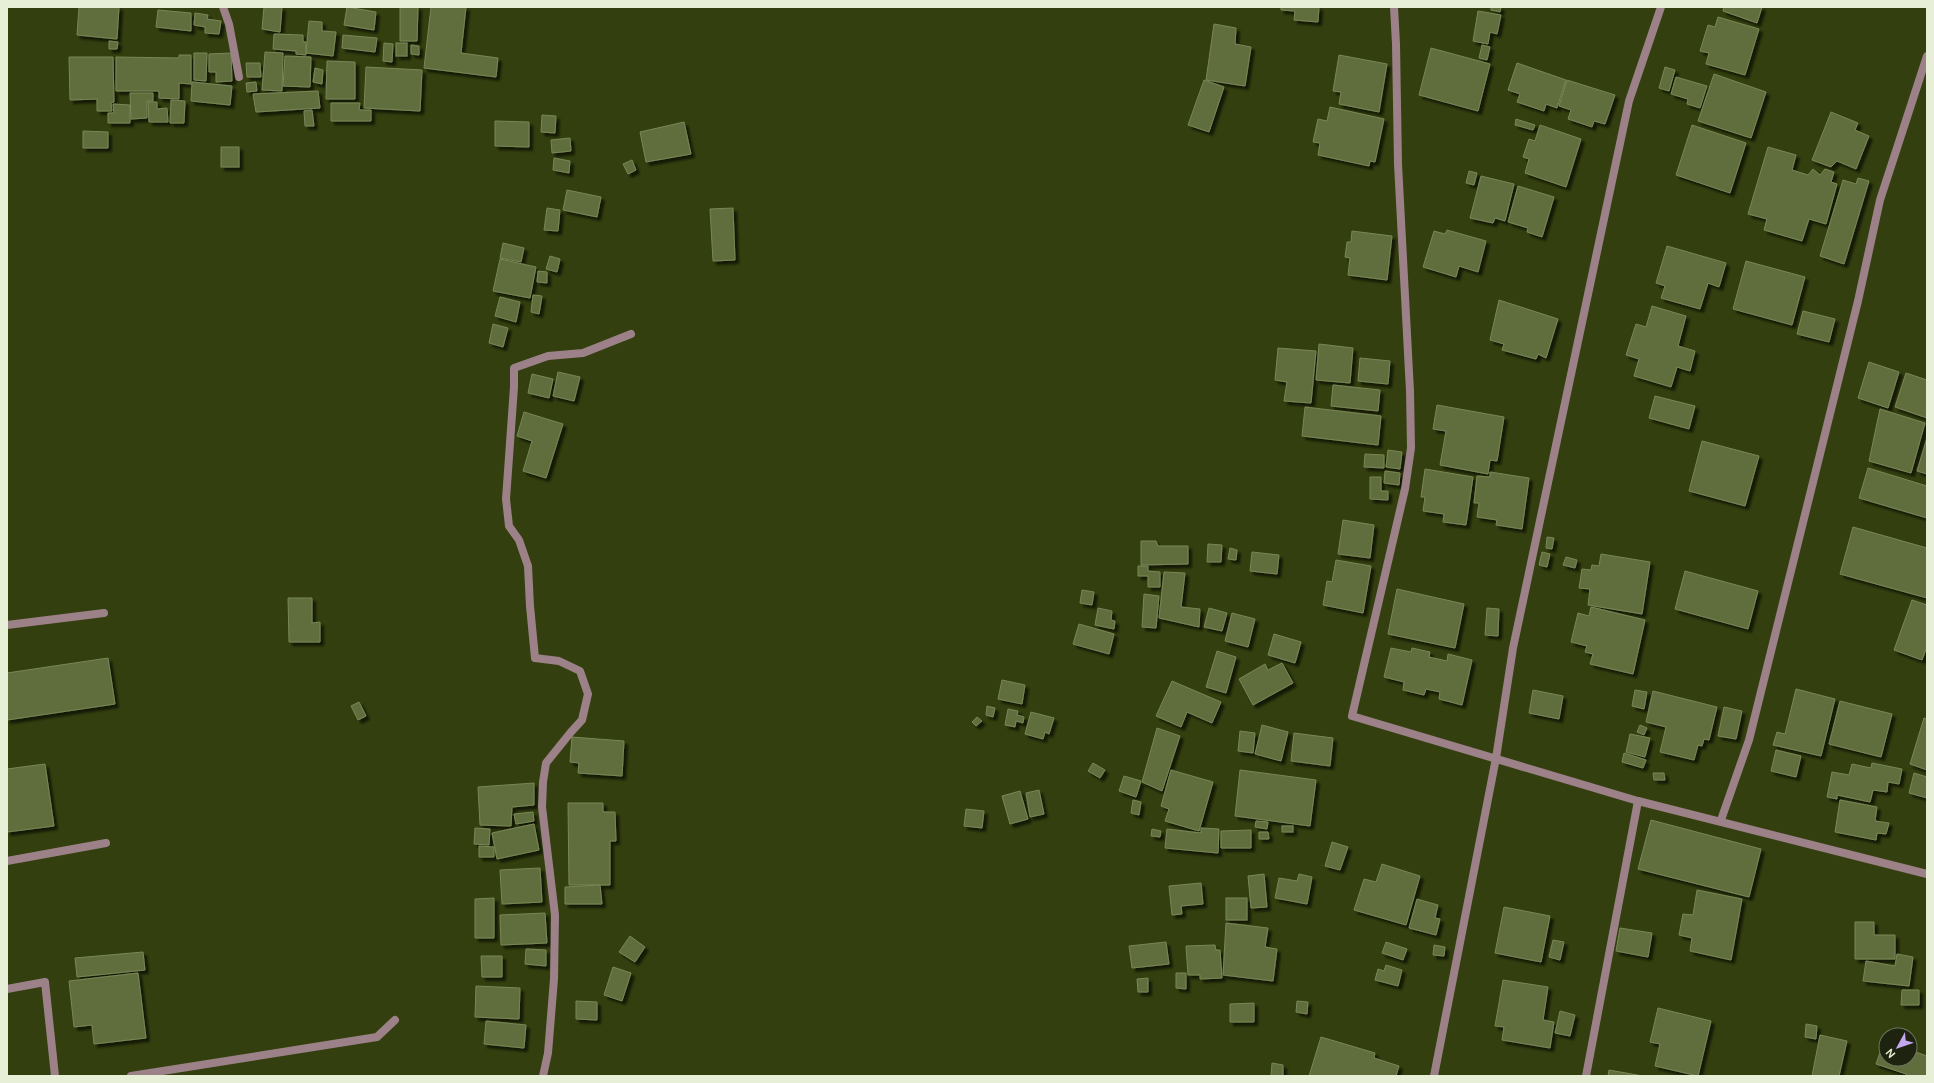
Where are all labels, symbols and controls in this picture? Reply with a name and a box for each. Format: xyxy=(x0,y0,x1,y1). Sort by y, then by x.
north arrow xyxy=(1878,1027,1918,1067)
text: N xyxy=(1882,1046,1898,1061)

